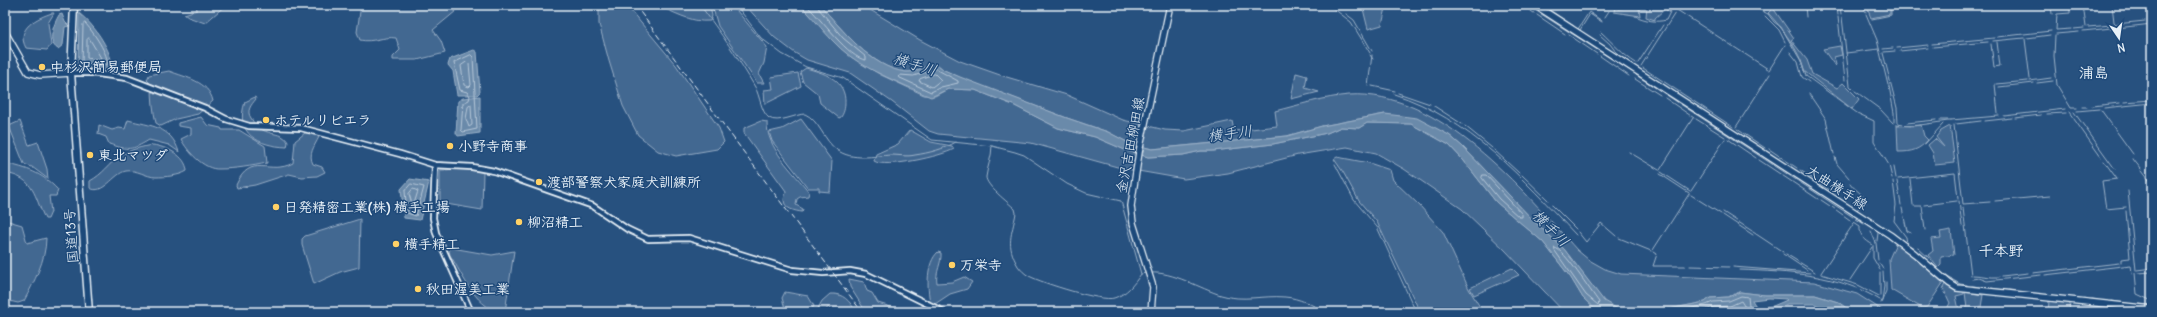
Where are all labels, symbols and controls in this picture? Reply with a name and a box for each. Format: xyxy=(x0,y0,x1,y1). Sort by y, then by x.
north arrow xyxy=(2099,18,2139,58)
text: N xyxy=(2116,40,2127,55)
water label: 横手川 xyxy=(891,48,939,80)
place label: 中杉沢簡易郵便局 xyxy=(50,58,162,76)
marker: 中杉沢簡易郵便局 xyxy=(37,62,47,72)
district label: 浦島 xyxy=(2079,63,2109,82)
street label: 金沢吉田柳田線 xyxy=(1112,95,1148,195)
place label: ホテルリビエラ xyxy=(274,111,371,129)
marker: ホテルリビエラ xyxy=(261,115,271,125)
water label: 横手川 xyxy=(1207,121,1253,145)
place label: 小野寺商事 xyxy=(458,137,528,155)
marker: 小野寺商事 xyxy=(445,141,455,151)
place label: 東北マツダ xyxy=(98,146,168,164)
marker: 東北マツダ xyxy=(85,150,95,160)
street label: 大曲横手線 xyxy=(1803,160,1871,214)
place label: 渡部警察犬家庭犬訓練所 xyxy=(547,173,701,191)
marker: 渡部警察犬家庭犬訓練所 xyxy=(534,177,544,187)
place label: 日発精密工業(株) 横手工場 xyxy=(284,198,450,216)
marker: 日発精密工業(株) 横手工場 xyxy=(271,202,281,212)
water label: 横手川 xyxy=(1528,205,1574,251)
street label: 国道13号 xyxy=(60,208,82,264)
place label: 柳沼精工 xyxy=(527,213,583,231)
marker: 柳沼精工 xyxy=(514,217,524,227)
place label: 横手精工 xyxy=(404,235,460,253)
marker: 横手精工 xyxy=(391,239,401,249)
district label: 千本野 xyxy=(1978,241,2024,260)
place label: 万栄寺 xyxy=(960,256,1002,274)
marker: 万栄寺 xyxy=(947,260,957,270)
place label: 秋田渥美工業 xyxy=(426,280,510,298)
marker: 秋田渥美工業 xyxy=(413,284,423,294)

